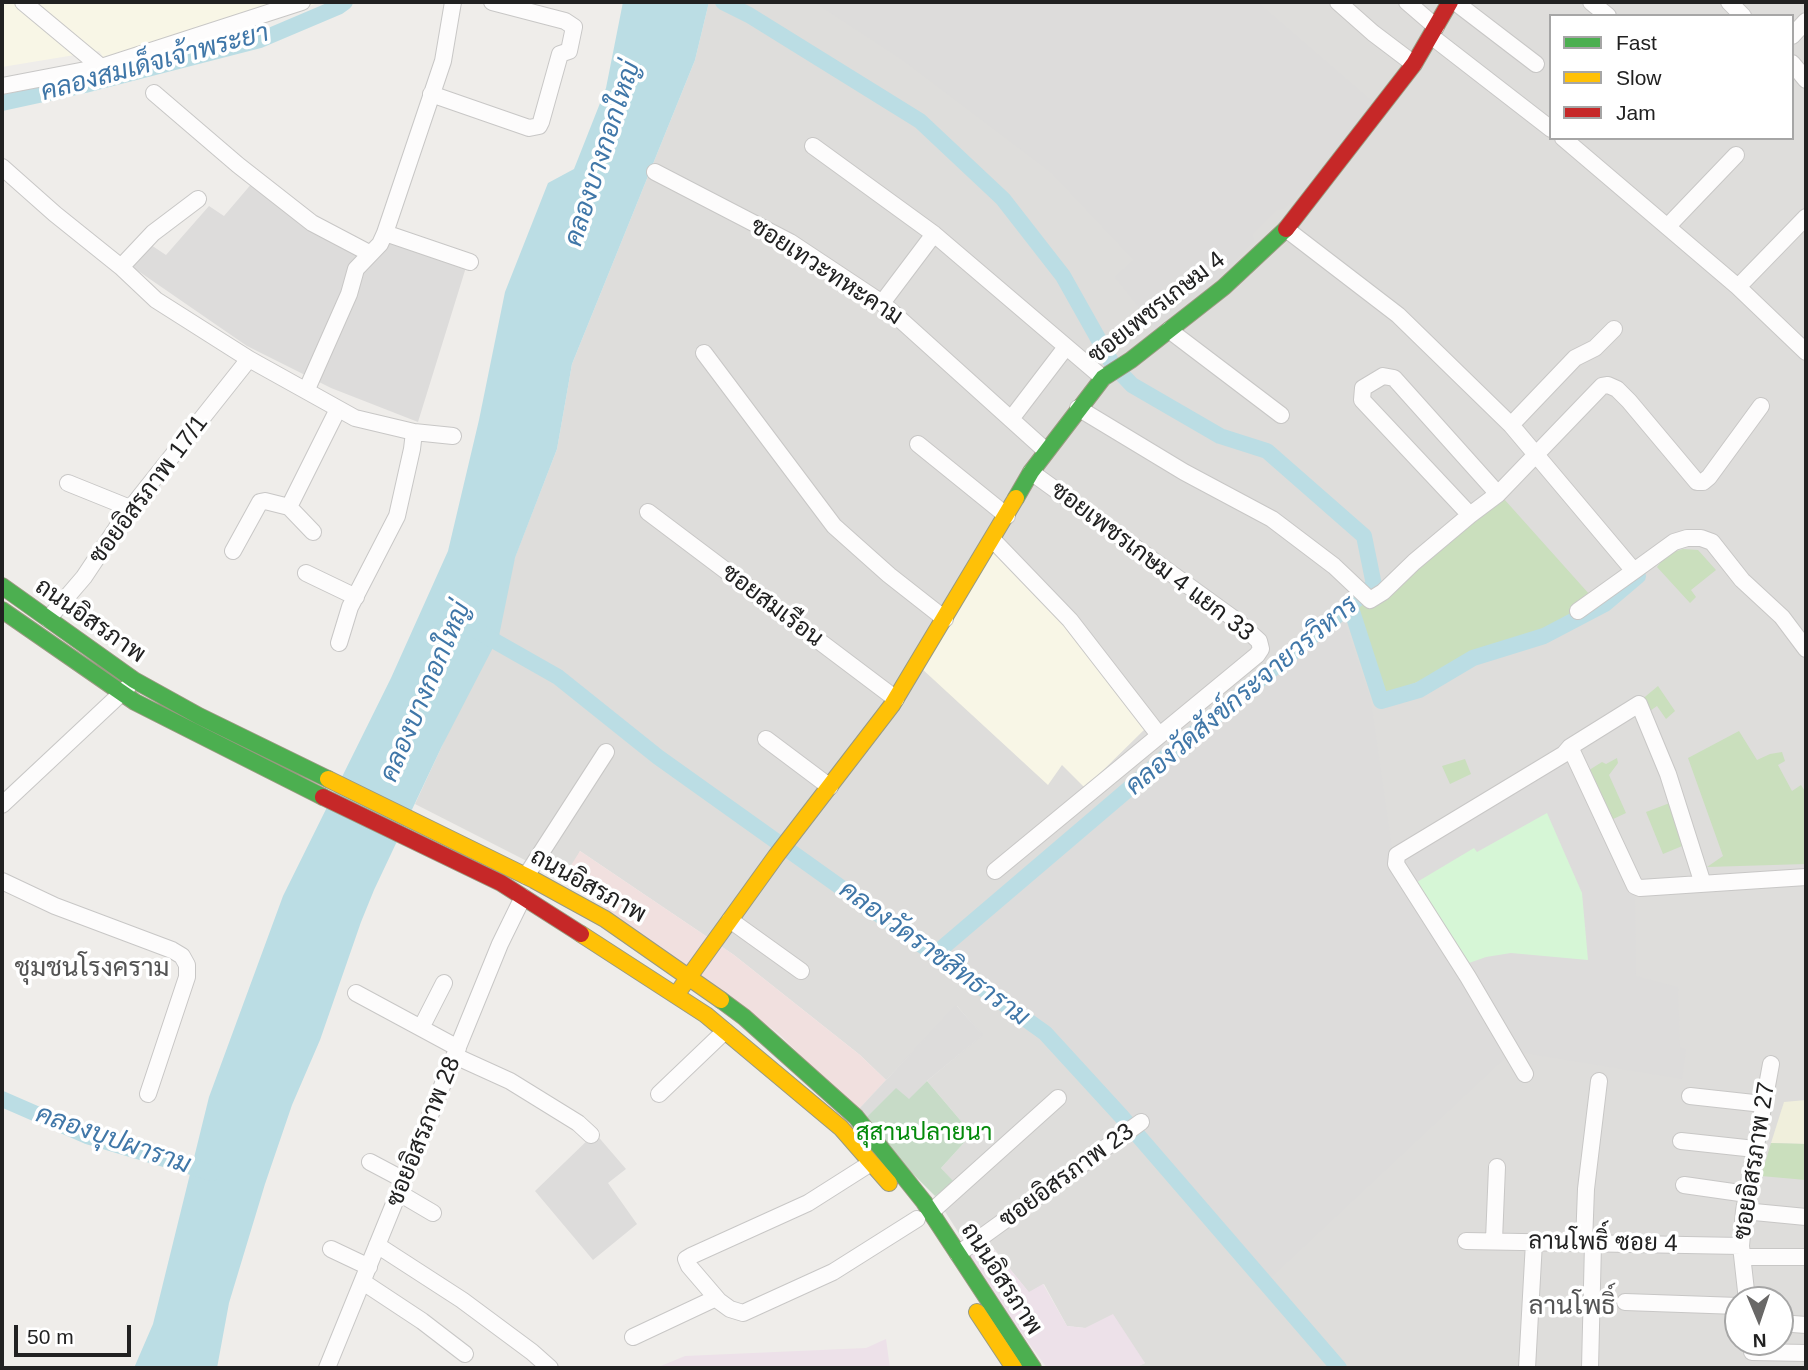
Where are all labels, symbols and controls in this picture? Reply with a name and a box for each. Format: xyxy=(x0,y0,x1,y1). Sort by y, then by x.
legend xyxy=(1549,14,1794,140)
water label: คลองสมเด็จเจ้าพระยา xyxy=(38,18,272,108)
text: Fast xyxy=(1616,31,1657,54)
water label: คลองบางกอกใหญ่ xyxy=(558,58,648,250)
text: Slow xyxy=(1616,66,1662,89)
text: Jam xyxy=(1616,101,1656,124)
street label: ซอยเทวะทหะคาม xyxy=(745,212,907,332)
street label: ซอยเพชรเกษม 4 xyxy=(1083,246,1231,370)
street label: ซอยอิสรภาพ 17/1 xyxy=(84,410,214,570)
street label: ซอยเพชรเกษม 4 แยก 33 xyxy=(1045,476,1259,648)
street label: ซอยสมเรือน xyxy=(716,558,828,654)
street label: ถนนอิสรภาพ xyxy=(29,573,151,669)
water label: คลองวัดสังข์กระจายวรวิหาร xyxy=(1120,590,1364,802)
water label: คลองบางกอกใหญ่ xyxy=(374,597,478,787)
street label: ถนนอิสรภาพ xyxy=(525,842,651,930)
water label: คลองวัดราชสิทธาราม xyxy=(833,875,1035,1033)
district label: ชุมชนโรงคราม xyxy=(14,953,170,985)
street label: ซอยอิสรภาพ 28 xyxy=(381,1053,467,1211)
street label: ซอยอิสรภาพ 27 xyxy=(1728,1080,1782,1242)
water label: คลองบุปผาราม xyxy=(32,1099,194,1181)
street label: ซอยอิสรภาพ 23 xyxy=(994,1118,1140,1234)
park label: สุสานปลายนา xyxy=(856,1119,992,1147)
street label: ถนนอิสรภาพ xyxy=(954,1218,1048,1340)
street label: ลานโพธิ์ ซอย 4 xyxy=(1528,1227,1678,1259)
north arrow xyxy=(1724,1286,1794,1356)
district label: ลานโพธิ์ xyxy=(1529,1291,1615,1323)
scale bar xyxy=(18,1310,135,1354)
text: 50 m xyxy=(27,1325,74,1348)
text: N xyxy=(1752,1330,1767,1351)

